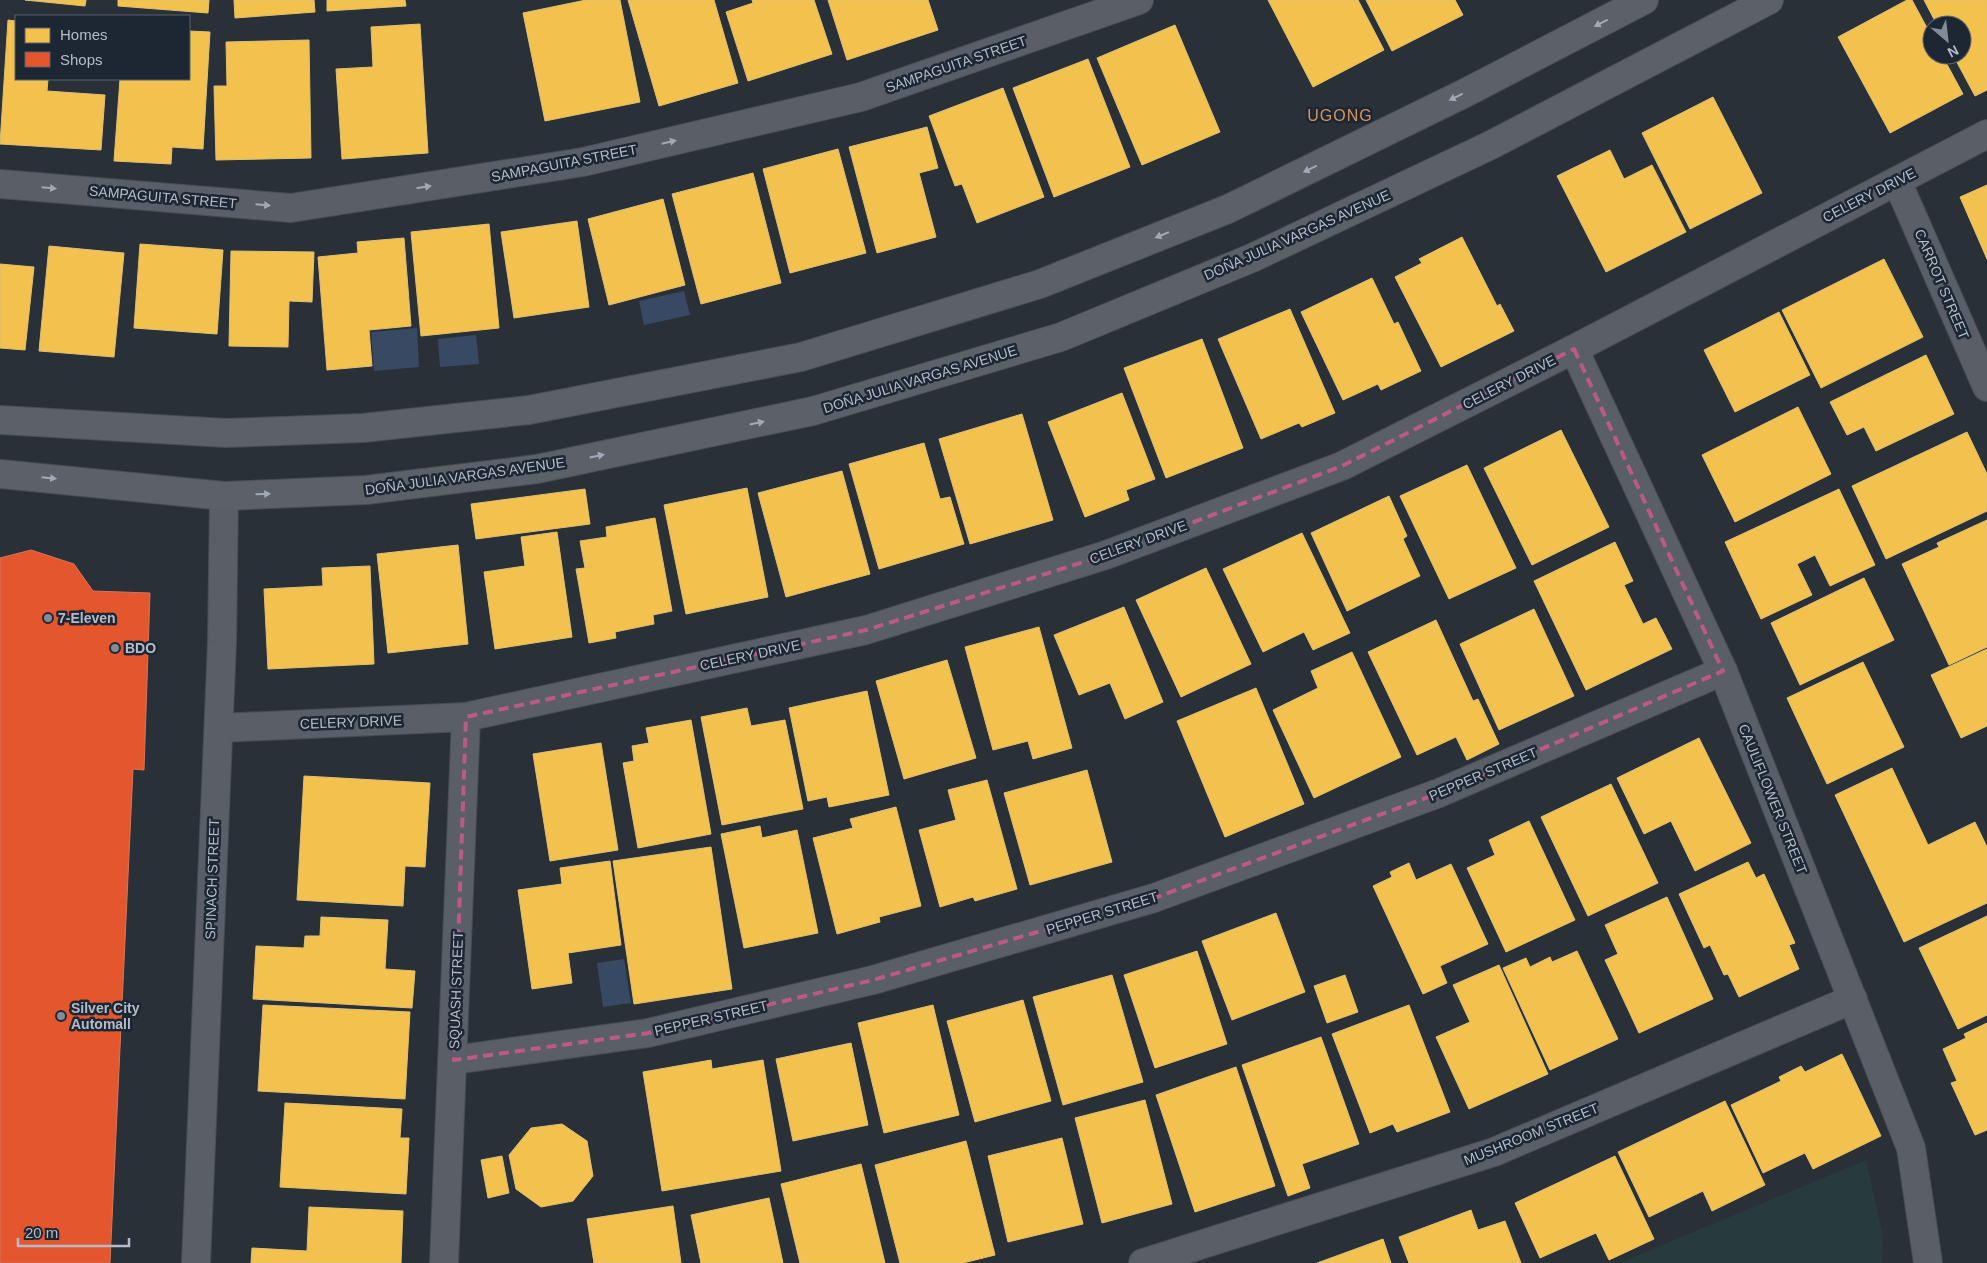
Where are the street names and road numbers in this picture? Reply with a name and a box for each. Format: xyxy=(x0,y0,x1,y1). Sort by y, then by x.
street label: SAMPAGUITA STREET xyxy=(883,32,1029,96)
street label: SAMPAGUITA STREET xyxy=(490,141,639,185)
street label: CELERY DRIVE xyxy=(1820,165,1918,225)
street label: SAMPAGUITA STREET xyxy=(89,183,238,211)
street label: DOÑA JULIA VARGAS AVENUE xyxy=(1202,187,1392,283)
street label: CARROT STREET xyxy=(1912,227,1973,342)
street label: DOÑA JULIA VARGAS AVENUE xyxy=(821,342,1019,416)
street label: CELERY DRIVE xyxy=(1460,352,1558,412)
street label: DOÑA JULIA VARGAS AVENUE xyxy=(364,454,566,498)
street label: CELERY DRIVE xyxy=(1087,517,1189,567)
street label: CELERY DRIVE xyxy=(698,637,802,673)
street label: CELERY DRIVE xyxy=(300,712,402,732)
street label: CAULIFLOWER STREET xyxy=(1736,722,1811,877)
street label: PEPPER STREET xyxy=(1427,744,1540,804)
street label: SPINACH STREET xyxy=(202,818,222,940)
street label: PEPPER STREET xyxy=(1044,888,1160,938)
street label: SQUASH STREET xyxy=(446,930,466,1049)
street label: PEPPER STREET xyxy=(653,997,770,1039)
street label: MUSHROOM STREET xyxy=(1461,1099,1601,1168)

